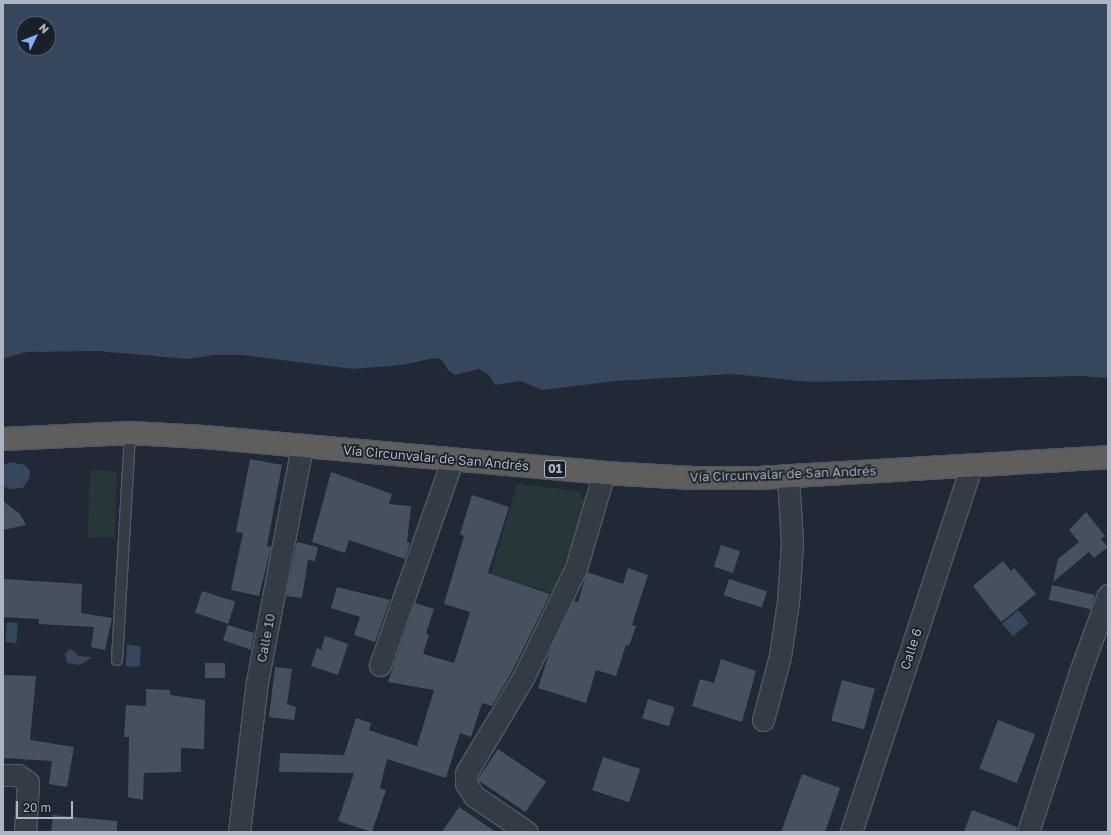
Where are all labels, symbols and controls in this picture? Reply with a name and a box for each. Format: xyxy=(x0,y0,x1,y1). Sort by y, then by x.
north arrow xyxy=(16,16,56,56)
text: N xyxy=(37,21,52,36)
street label: Vía Circunvalar de San Andrés xyxy=(342,442,530,474)
road number: 01 xyxy=(544,459,566,479)
street label: Vía Circunvalar de San Andrés xyxy=(690,463,876,485)
street label: Calle 10 xyxy=(254,612,278,664)
street label: Calle 6 xyxy=(897,626,925,672)
scale bar xyxy=(18,793,75,819)
text: 20 m xyxy=(23,800,51,815)

